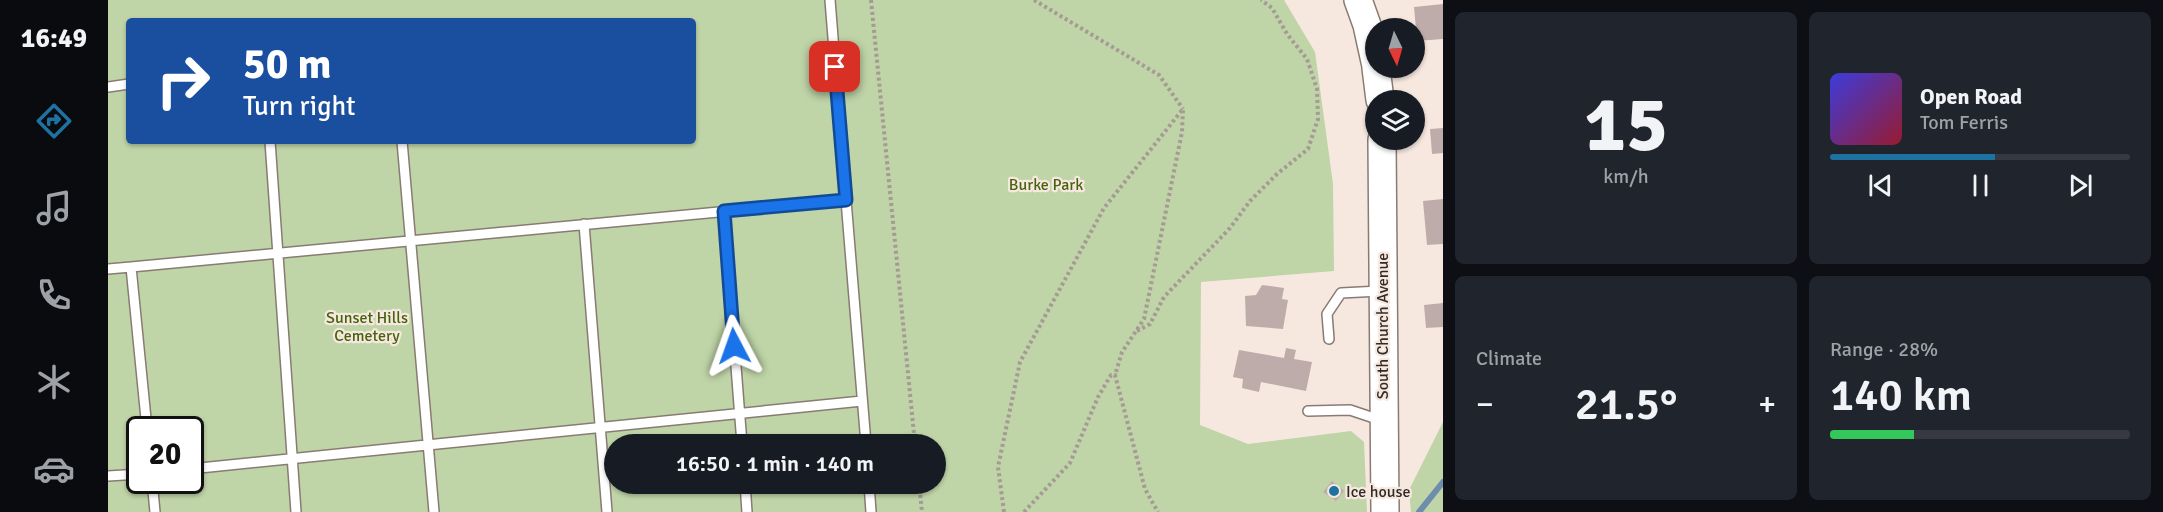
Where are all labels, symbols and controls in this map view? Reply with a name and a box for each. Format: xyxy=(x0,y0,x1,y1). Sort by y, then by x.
north arrow xyxy=(1365,18,1425,78)
map controls xyxy=(1365,18,1425,150)
text: 16:49 xyxy=(21,22,87,55)
text: 50 m xyxy=(243,39,332,90)
pin xyxy=(809,41,860,92)
icon: right xyxy=(144,42,222,120)
icon: arrive xyxy=(818,50,851,83)
text: 15 xyxy=(1584,77,1668,173)
text: Open Road xyxy=(1920,83,2022,110)
text: Turn right xyxy=(243,90,356,123)
button: layers xyxy=(1365,90,1425,150)
icon: directions xyxy=(33,100,75,142)
text: Tom Ferris xyxy=(1920,110,2008,135)
text: km/h xyxy=(1603,164,1649,189)
icon: previous xyxy=(1864,169,1897,202)
icon: pause xyxy=(1964,169,1997,202)
icon: next xyxy=(2064,169,2097,202)
park label: Burke Park xyxy=(1009,175,1083,195)
icon: music xyxy=(33,187,75,229)
street label: South Church Avenue xyxy=(1373,253,1393,399)
icon: phone xyxy=(33,274,75,316)
park label: Sunset Hills Cemetery xyxy=(326,308,408,346)
position arrow xyxy=(702,314,766,378)
text: Range · 28% xyxy=(1830,337,1938,362)
text: Climate xyxy=(1476,346,1542,371)
icon: climate xyxy=(33,361,75,403)
text: 140 km xyxy=(1830,368,1972,423)
text: 21.5° xyxy=(1575,377,1677,432)
text: − xyxy=(1476,384,1494,425)
text: + xyxy=(1758,384,1776,425)
speed limit sign: 20 xyxy=(126,416,204,494)
icon: car xyxy=(33,448,75,490)
text: 16:50 · 1 min · 140 m xyxy=(676,450,874,477)
place label: Ice house xyxy=(1346,482,1410,502)
marker: Ice house xyxy=(1327,484,1341,498)

